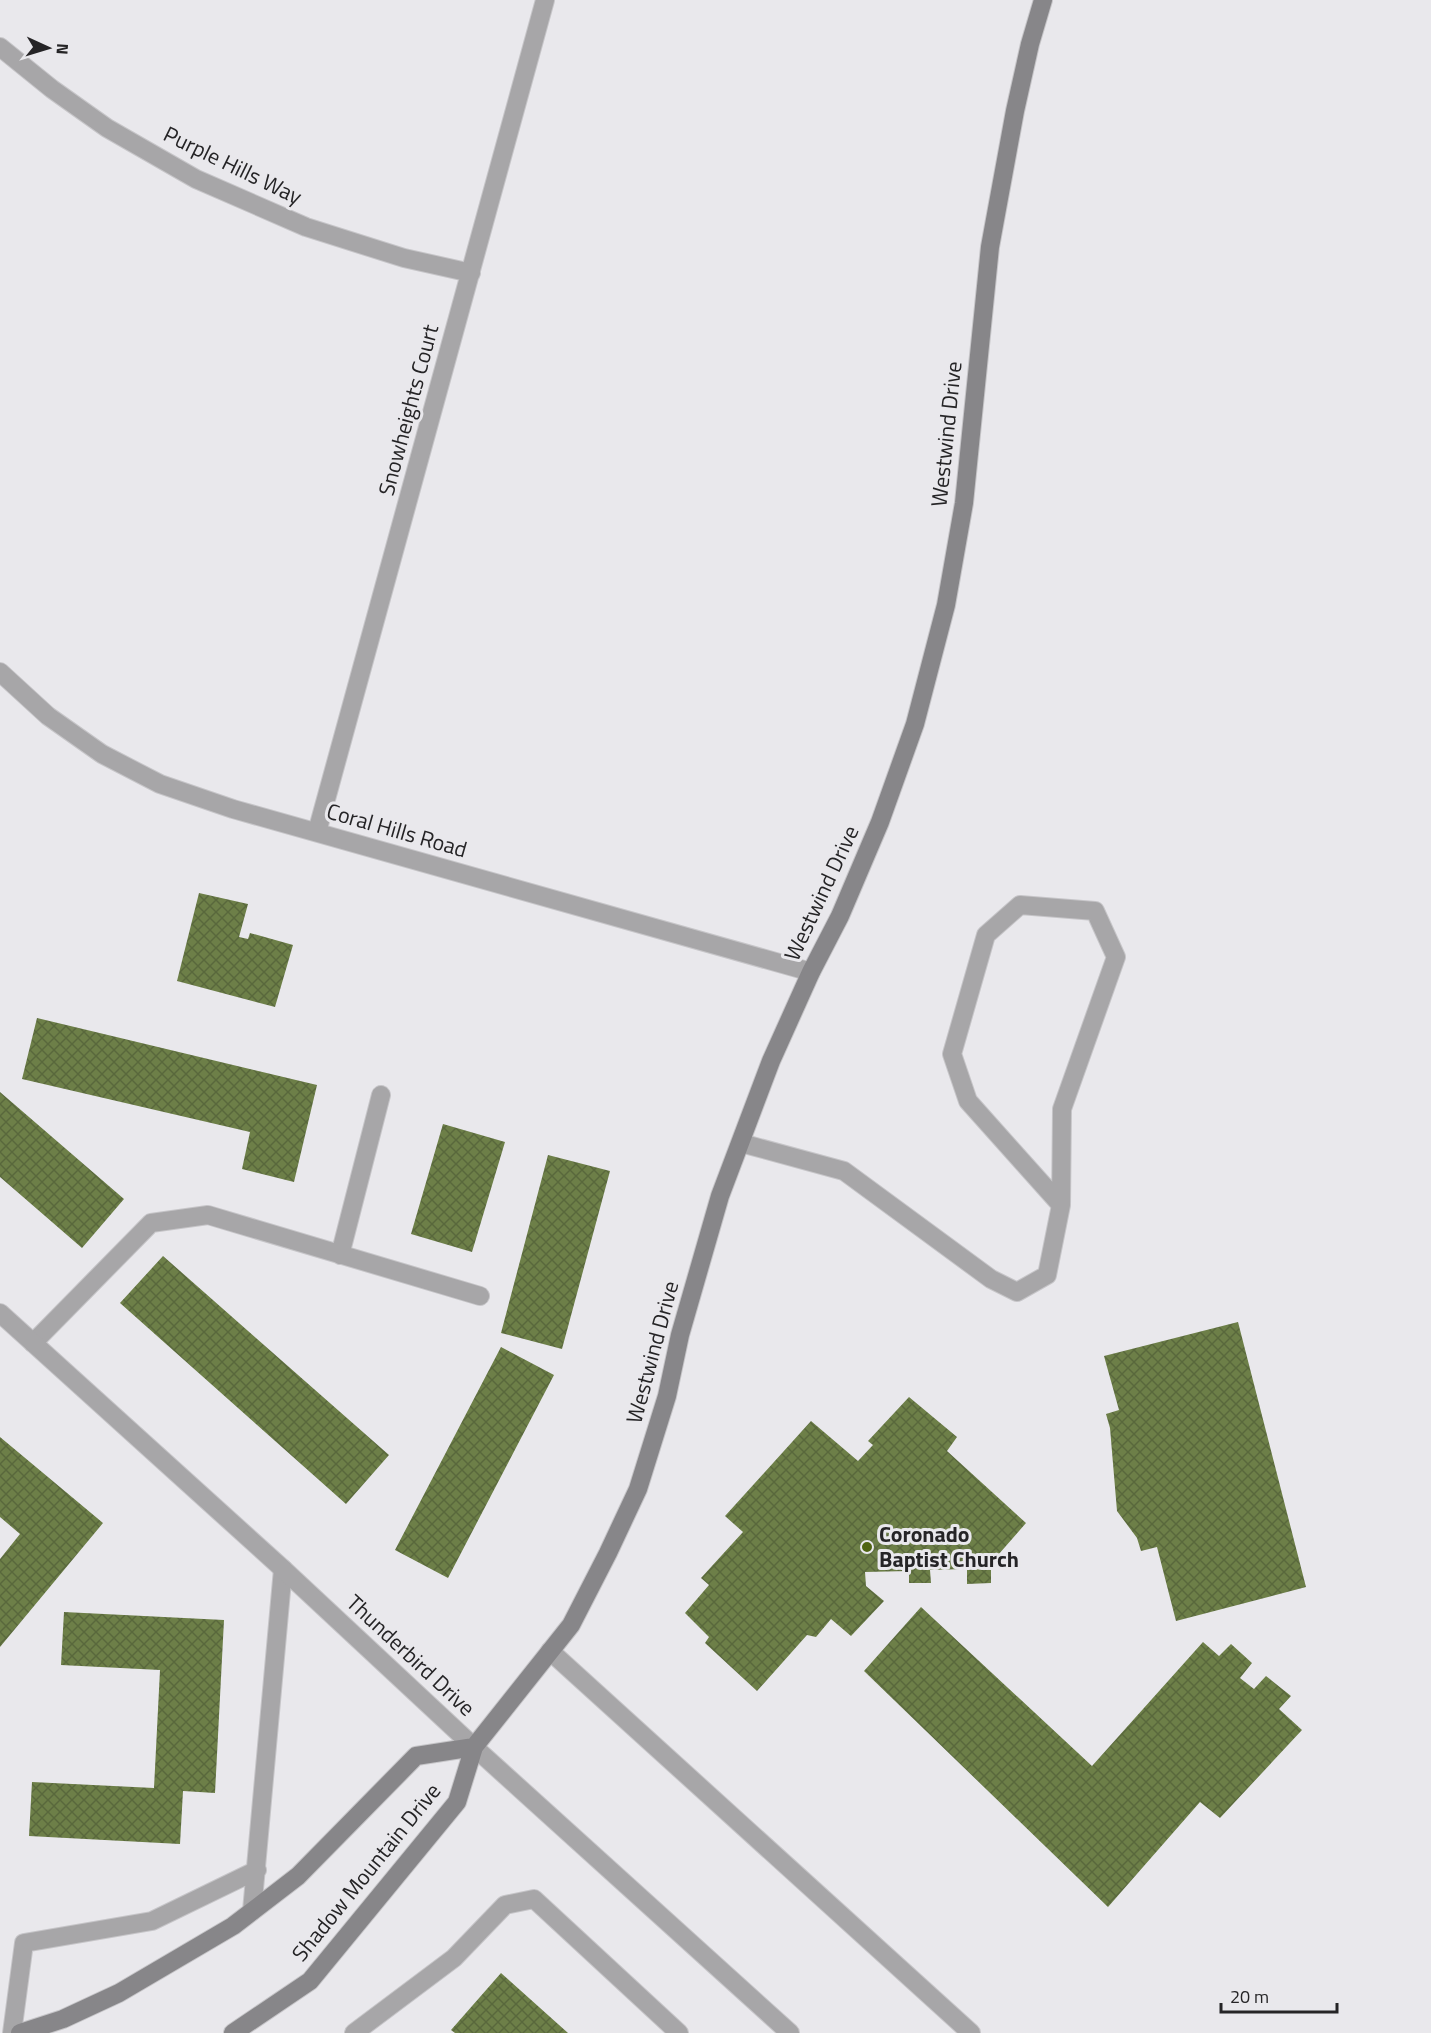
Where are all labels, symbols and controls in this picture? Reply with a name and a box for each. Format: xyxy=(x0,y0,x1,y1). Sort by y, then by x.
north arrow xyxy=(18,18,78,78)
text: N xyxy=(51,43,75,55)
street label: Purple Hills Way xyxy=(158,117,308,213)
street label: Snowheights Court xyxy=(369,320,447,499)
street label: Westwind Drive xyxy=(921,360,971,508)
street label: Coral Hills Road xyxy=(323,794,471,866)
street label: Westwind Drive xyxy=(775,820,867,966)
street label: Westwind Drive xyxy=(617,1277,687,1427)
place label: Coronado Baptist Church xyxy=(879,1517,1019,1576)
marker: Coronado Baptist Church xyxy=(860,1540,874,1554)
street label: Thunderbird Drive xyxy=(339,1586,483,1724)
street label: Shadow Mountain Drive xyxy=(283,1775,449,1969)
scale bar xyxy=(1221,1976,1336,2014)
text: 20 m xyxy=(1230,1983,1269,2010)

